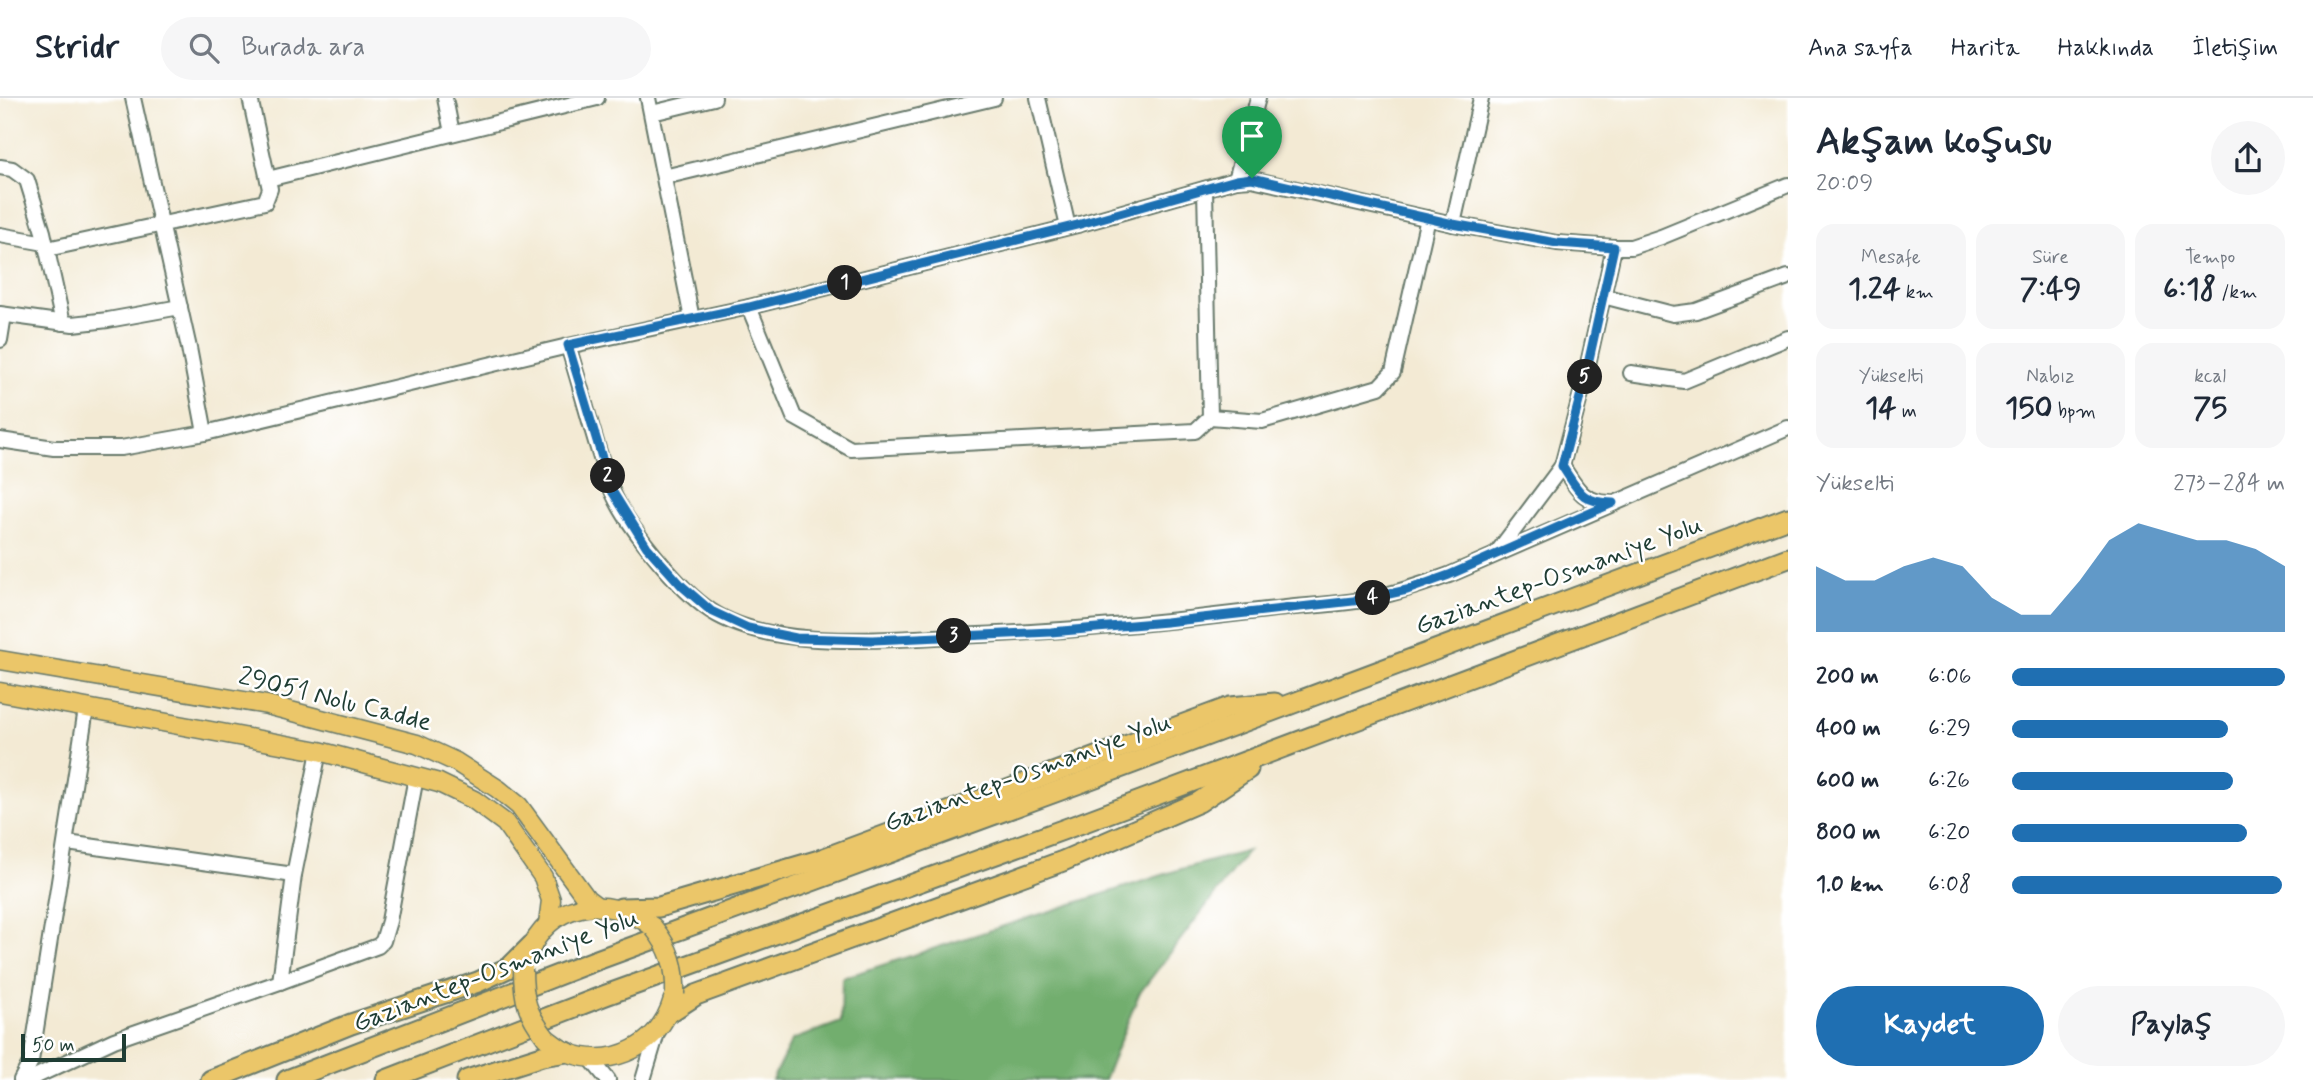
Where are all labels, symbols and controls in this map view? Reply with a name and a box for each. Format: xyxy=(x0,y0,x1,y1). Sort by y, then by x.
search box xyxy=(161,17,651,80)
text: Stridr xyxy=(35,26,119,70)
icon: search xyxy=(185,29,223,67)
text: Burada ara xyxy=(241,31,365,65)
text: Ana sayfa xyxy=(1808,33,1913,64)
text: Harita xyxy=(1951,33,2020,64)
text: Hakkında xyxy=(2058,33,2154,64)
text: İletişim xyxy=(2192,33,2278,64)
pin xyxy=(1222,106,1282,178)
icon: arrive xyxy=(1233,117,1271,155)
text: Akşam koşusu xyxy=(1816,118,2052,167)
button: share xyxy=(2211,121,2285,195)
text: 20:09 xyxy=(1816,169,1873,199)
text: Mesafe xyxy=(1861,245,1921,270)
text: Süre xyxy=(2032,245,2069,270)
text: Tempo xyxy=(2185,245,2235,270)
pin: 1 xyxy=(828,266,862,300)
text: 1 xyxy=(840,270,849,295)
text: 1.24 xyxy=(1848,270,1901,309)
text: 7:49 xyxy=(2020,270,2081,309)
text: 6:18 xyxy=(2163,270,2216,309)
text: km xyxy=(1901,280,1934,305)
text: /km xyxy=(2216,280,2257,305)
pin: 5 xyxy=(1568,360,1602,394)
text: 5 xyxy=(1579,364,1590,389)
text: Yükselti xyxy=(1859,364,1923,389)
text: Nabız xyxy=(2026,364,2075,389)
text: kcal xyxy=(2194,364,2226,389)
text: 14 xyxy=(1865,389,1897,428)
text: 150 xyxy=(2005,389,2053,428)
text: 75 xyxy=(2193,389,2227,428)
text: m xyxy=(1897,399,1917,424)
text: bpm xyxy=(2053,399,2096,424)
pin: 2 xyxy=(590,458,626,494)
text: 2 xyxy=(603,463,612,488)
text: Yükselti xyxy=(1816,469,1894,499)
text: 273–284 m xyxy=(2173,469,2285,499)
street label: Gaziantep-Osmaniye Yolu xyxy=(1411,508,1707,644)
pin: 4 xyxy=(1356,580,1390,616)
text: 4 xyxy=(1367,585,1378,610)
pin: 3 xyxy=(936,618,972,654)
text: 3 xyxy=(949,623,958,648)
street label: 29051 Nolu Cadde xyxy=(235,660,435,740)
text: 200 m xyxy=(1816,662,1879,692)
text: 6:06 xyxy=(1928,662,1972,692)
street label: Gaziantep-Osmaniye Yolu xyxy=(880,705,1176,841)
text: 400 m xyxy=(1816,714,1881,744)
text: 6:29 xyxy=(1928,714,1971,744)
text: 600 m xyxy=(1816,766,1879,796)
text: 6:26 xyxy=(1928,766,1970,796)
text: 800 m xyxy=(1816,818,1880,848)
text: 6:20 xyxy=(1928,818,1970,848)
text: 1.0 km xyxy=(1816,870,1884,900)
text: 6:08 xyxy=(1928,870,1971,900)
street label: Gaziantep-Osmaniye Yolu xyxy=(349,901,643,1041)
button: Kaydet xyxy=(1816,986,2044,1066)
button: Paylaş xyxy=(2058,986,2285,1066)
scale bar xyxy=(21,1031,126,1063)
text: 50 m xyxy=(32,1033,75,1058)

